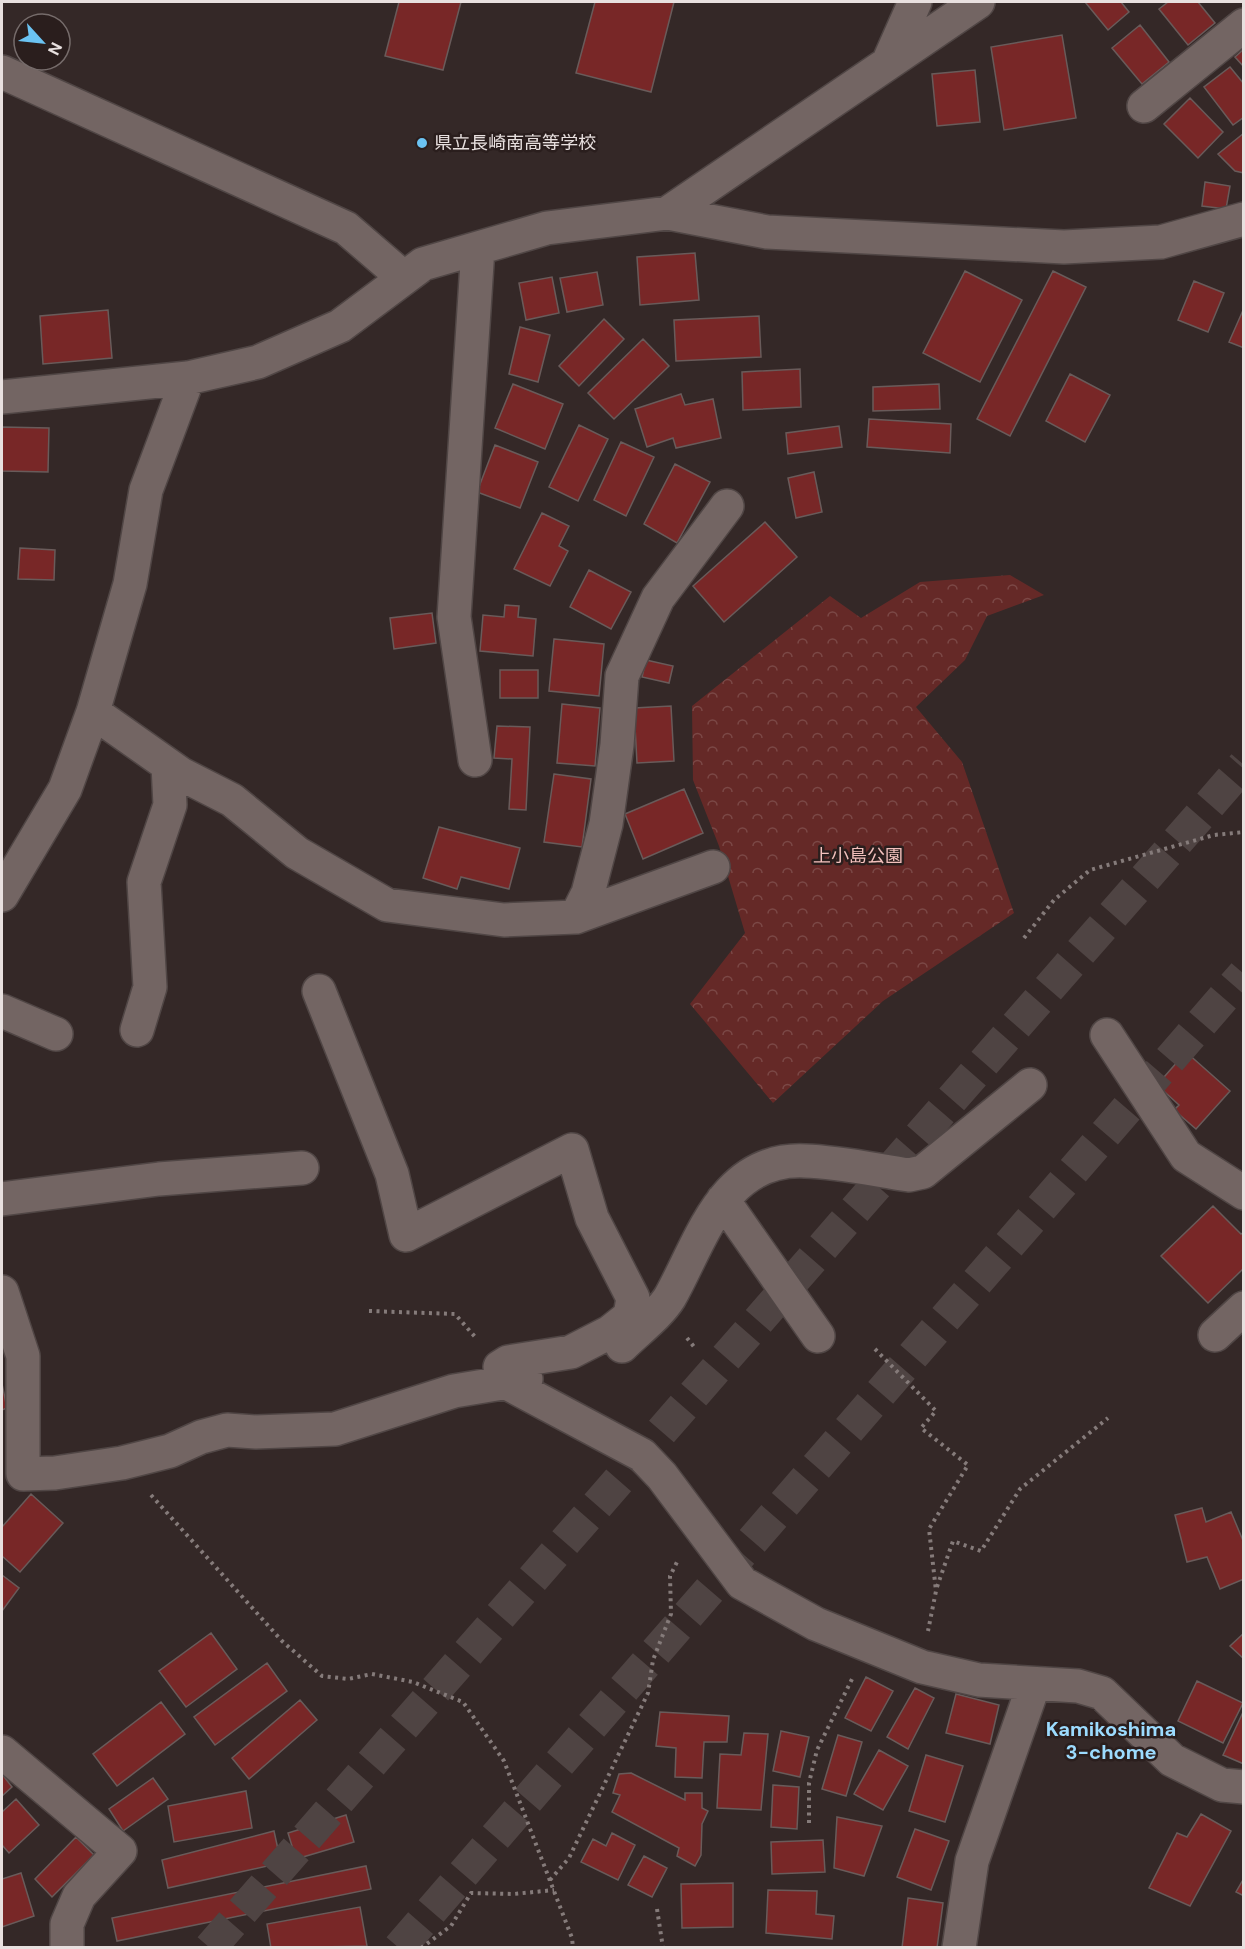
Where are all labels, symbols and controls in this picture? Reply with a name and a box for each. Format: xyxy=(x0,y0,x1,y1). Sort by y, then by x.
north arrow xyxy=(12,12,72,72)
text: N xyxy=(43,39,67,59)
place label: 県立長崎南高等学校 xyxy=(434,131,596,155)
marker: 県立長崎南高等学校 xyxy=(415,136,429,150)
park label: 上小島公園 xyxy=(813,844,903,868)
district label: Kamikoshima 3-chome xyxy=(1046,1716,1176,1765)

